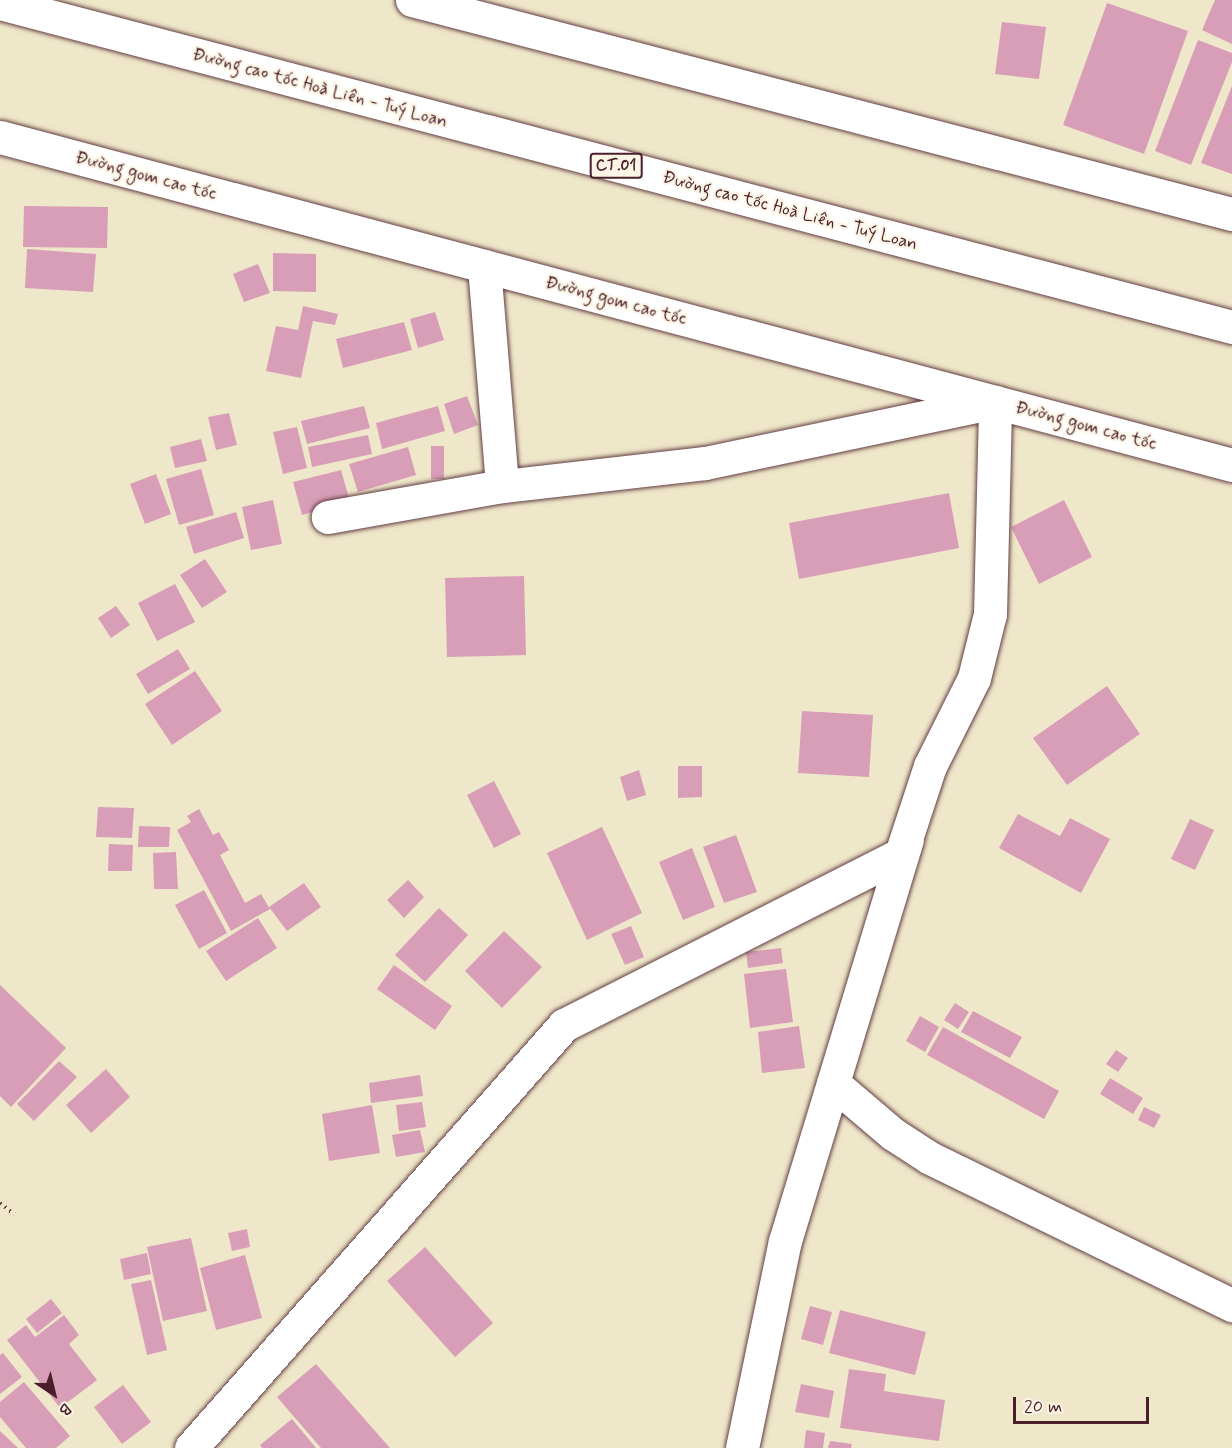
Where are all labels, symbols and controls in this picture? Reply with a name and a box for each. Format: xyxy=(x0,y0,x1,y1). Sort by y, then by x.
street label: Đường cao tốc Hoà Liên - Tuý Loan xyxy=(189,43,451,133)
street label: Đường gom cao tốc xyxy=(72,147,220,205)
road number: CT.01 xyxy=(589,153,643,179)
street label: Đường cao tốc Hoà Liên - Tuý Loan xyxy=(659,166,921,256)
street label: Đường gom cao tốc xyxy=(542,272,690,330)
street label: Đường gom cao tốc xyxy=(1012,397,1160,455)
north arrow xyxy=(24,1364,84,1424)
scale bar xyxy=(1016,1385,1152,1423)
text: 20 m xyxy=(1024,1395,1062,1419)
text: B xyxy=(54,1398,75,1421)

